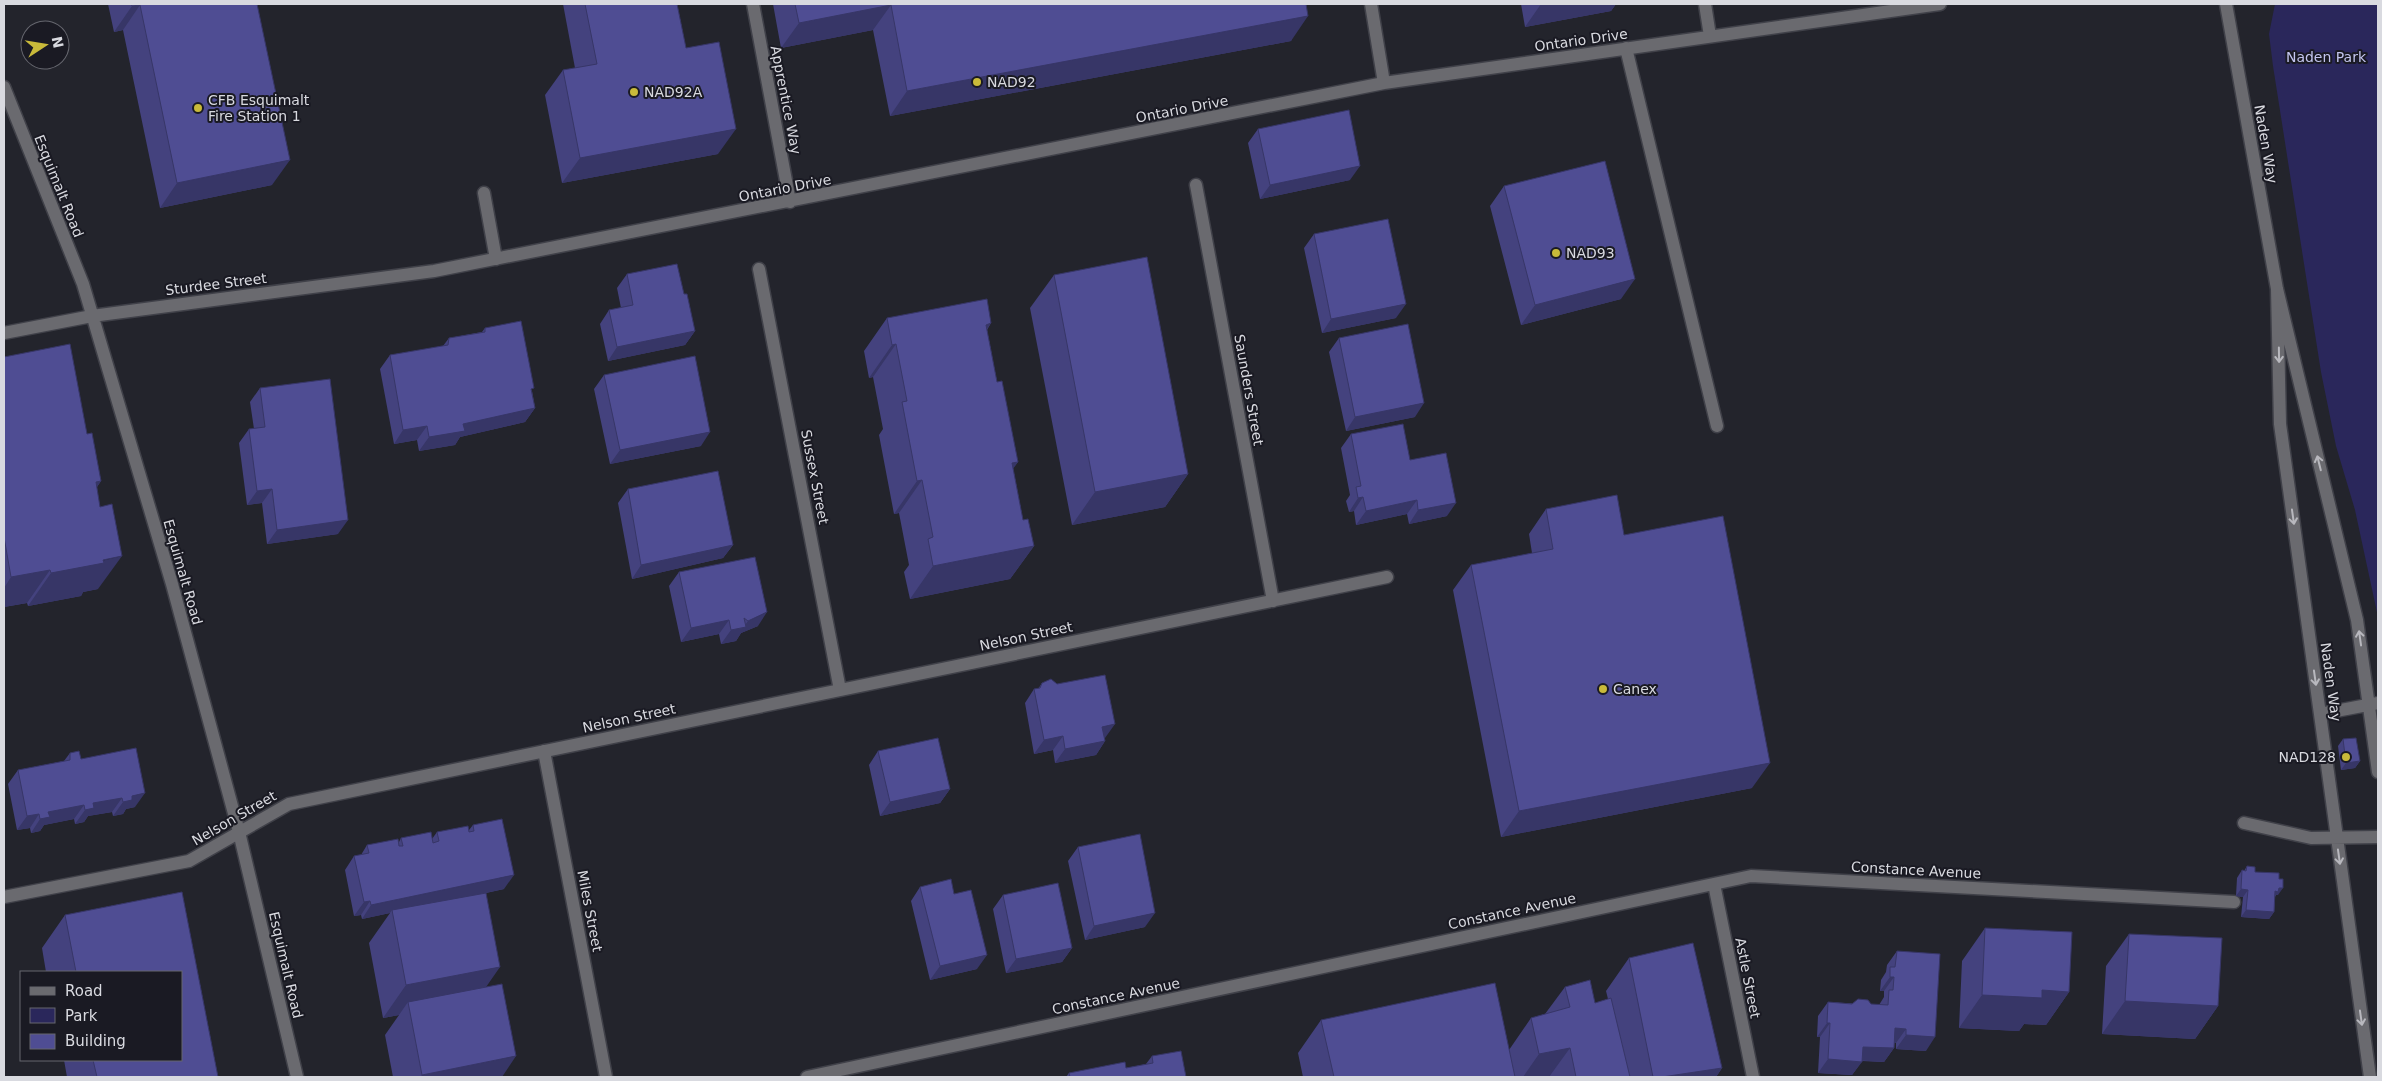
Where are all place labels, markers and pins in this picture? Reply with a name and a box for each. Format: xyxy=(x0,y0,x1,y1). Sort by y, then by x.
place label: NAD92 xyxy=(987,74,1036,90)
marker: NAD92 xyxy=(971,76,983,88)
place label: NAD92A xyxy=(644,84,703,100)
marker: NAD92A xyxy=(628,86,640,98)
place label: CFB Esquimalt Fire Station 1 xyxy=(208,92,310,124)
marker: CFB Esquimalt Fire Station 1 xyxy=(192,102,204,114)
place label: NAD93 xyxy=(1566,245,1615,261)
marker: NAD93 xyxy=(1550,247,1562,259)
place label: Canex xyxy=(1613,681,1657,697)
marker: Canex xyxy=(1597,683,1609,695)
place label: NAD128 xyxy=(2278,749,2336,765)
marker: NAD128 xyxy=(2340,751,2352,763)

